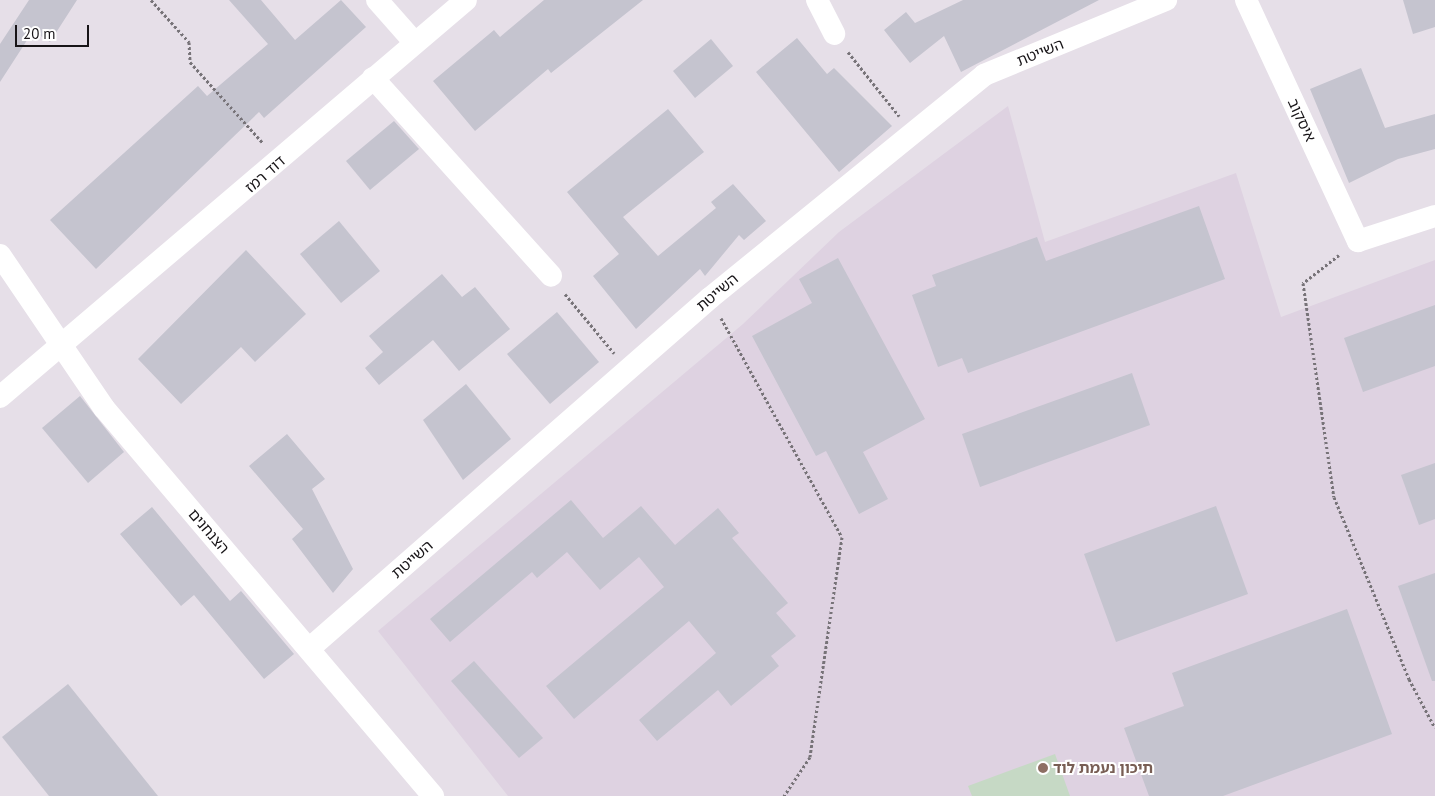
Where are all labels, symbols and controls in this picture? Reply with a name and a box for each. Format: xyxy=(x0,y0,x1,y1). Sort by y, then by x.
scale bar xyxy=(18,15,91,47)
text: 20 m xyxy=(23,24,56,43)
street label: השייטת xyxy=(1014,35,1066,69)
street label: איסקוב xyxy=(1284,96,1320,144)
street label: דוד רמז xyxy=(241,152,289,196)
street label: השייטת xyxy=(692,269,742,315)
street label: הצנחנים xyxy=(185,505,233,557)
street label: השייטת xyxy=(388,536,436,582)
place label: תיכון נעמת לוד xyxy=(1053,759,1153,777)
marker: תיכון נעמת לוד xyxy=(1037,762,1049,774)

